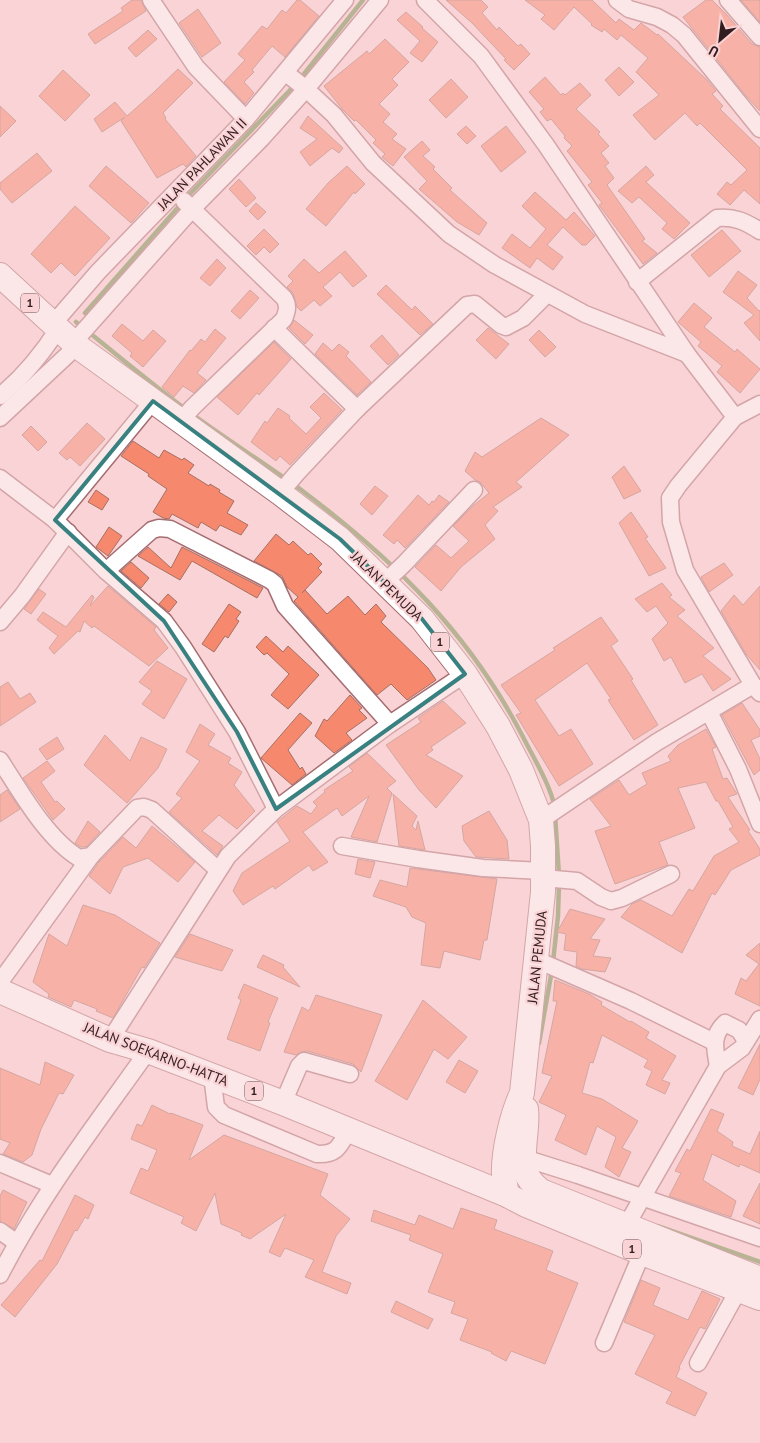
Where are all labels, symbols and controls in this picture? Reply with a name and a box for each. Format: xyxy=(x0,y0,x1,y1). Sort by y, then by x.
north arrow xyxy=(695,15,745,65)
text: U xyxy=(706,41,722,61)
street label: JALAN PAHLAWAN II xyxy=(153,114,251,215)
road number: 1 xyxy=(21,294,39,312)
street label: JALAN PEMUDA xyxy=(346,546,427,625)
road number: 1 xyxy=(431,632,449,652)
street label: JALAN PEMUDA xyxy=(523,909,551,1005)
street label: JALAN SOEKARNO-HATTA xyxy=(80,1018,232,1090)
road number: 1 xyxy=(245,1082,263,1100)
road number: 1 xyxy=(623,1240,641,1258)

